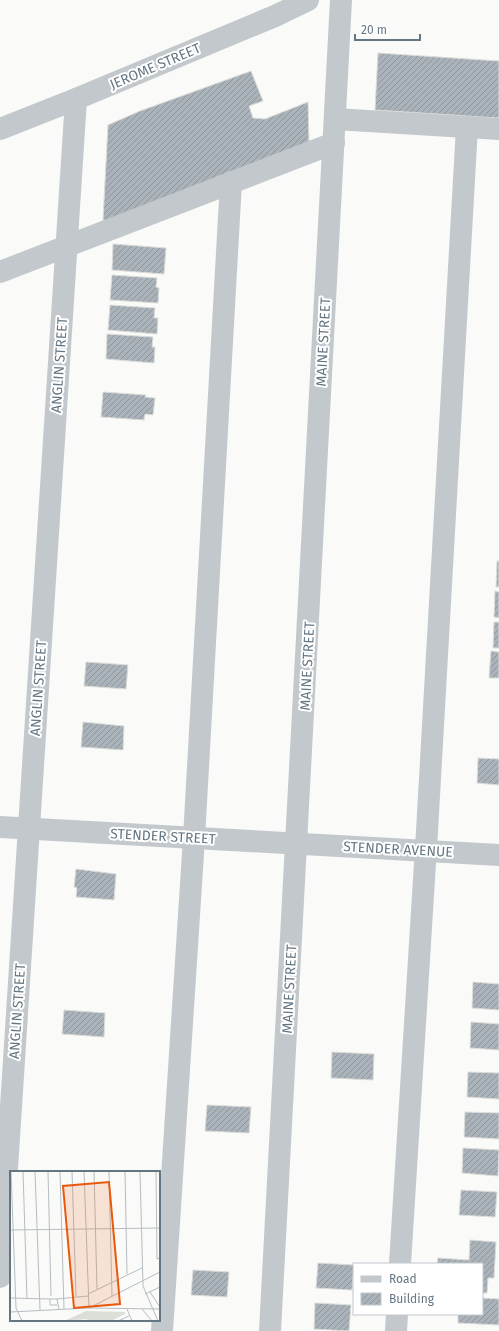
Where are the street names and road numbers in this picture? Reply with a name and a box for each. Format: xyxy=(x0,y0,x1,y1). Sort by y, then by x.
street label: JEROME STREET xyxy=(107,39,204,93)
street label: MAINE STREET xyxy=(313,296,334,387)
street label: ANGLIN STREET xyxy=(48,316,71,414)
street label: MAINE STREET xyxy=(297,620,318,711)
street label: ANGLIN STREET xyxy=(27,639,50,737)
street label: STENDER STREET xyxy=(110,825,217,848)
street label: STENDER AVENUE xyxy=(343,838,453,861)
street label: MAINE STREET xyxy=(279,943,300,1034)
street label: ANGLIN STREET xyxy=(6,962,29,1060)

